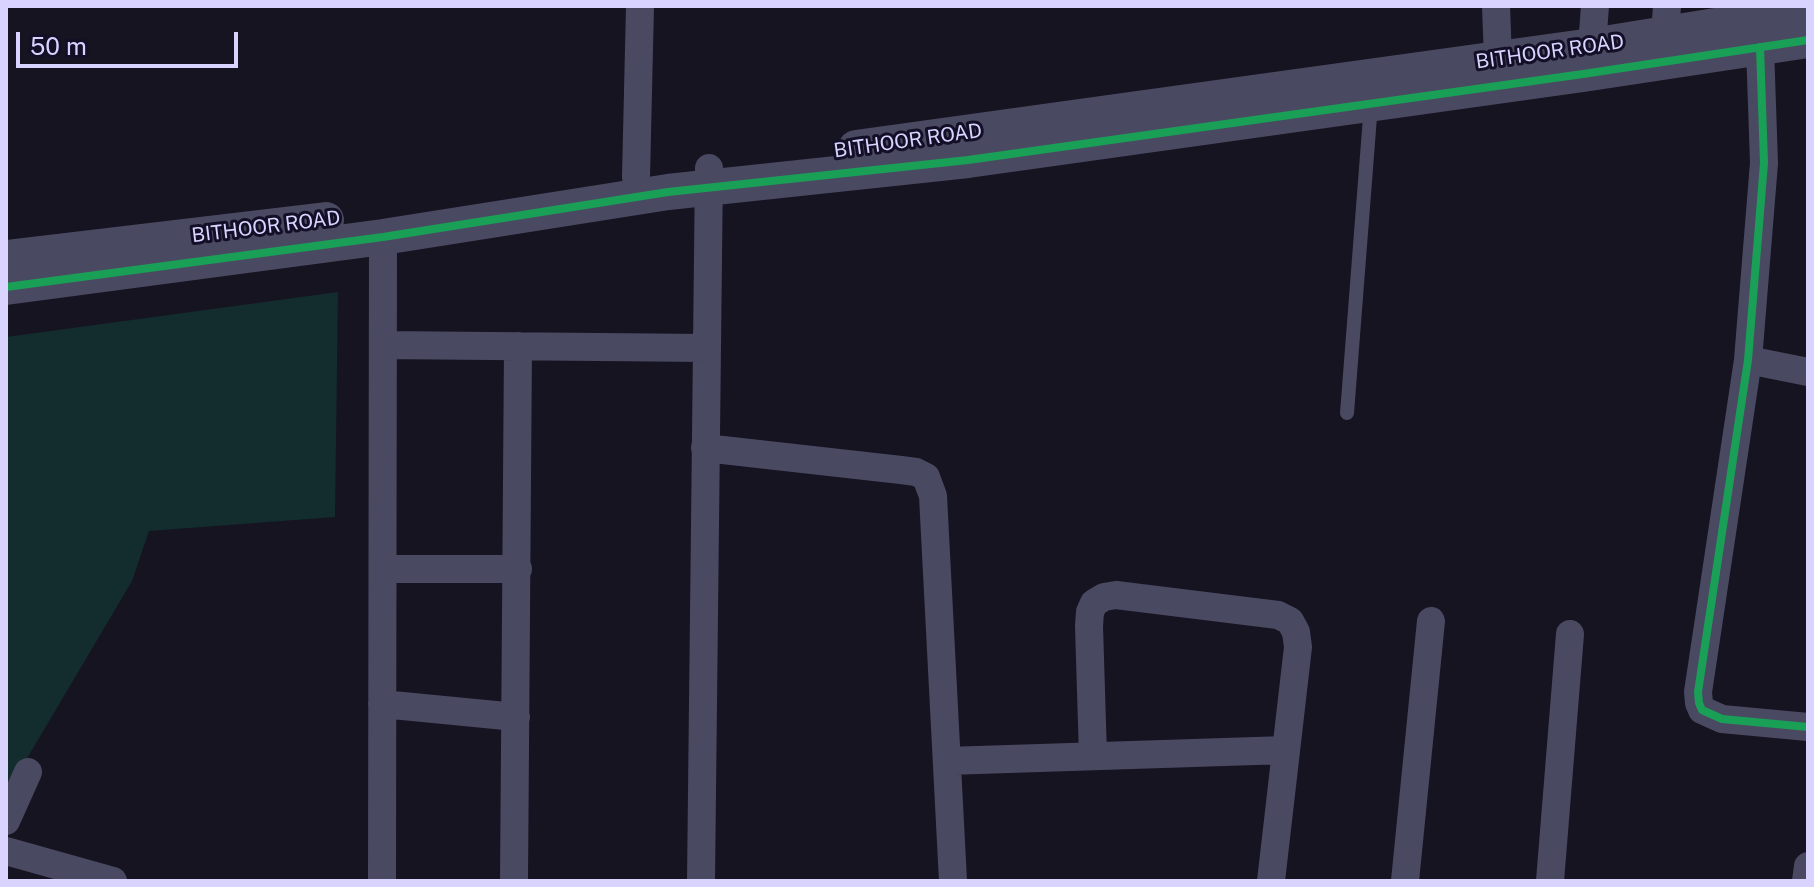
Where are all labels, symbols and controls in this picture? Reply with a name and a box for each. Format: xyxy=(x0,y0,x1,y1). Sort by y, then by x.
scale bar xyxy=(20,16,242,66)
street label: BITHOOR ROAD xyxy=(1474,30,1626,74)
text: 50 m xyxy=(30,32,87,60)
street label: BITHOOR ROAD xyxy=(832,119,984,163)
street label: BITHOOR ROAD xyxy=(190,206,342,248)

